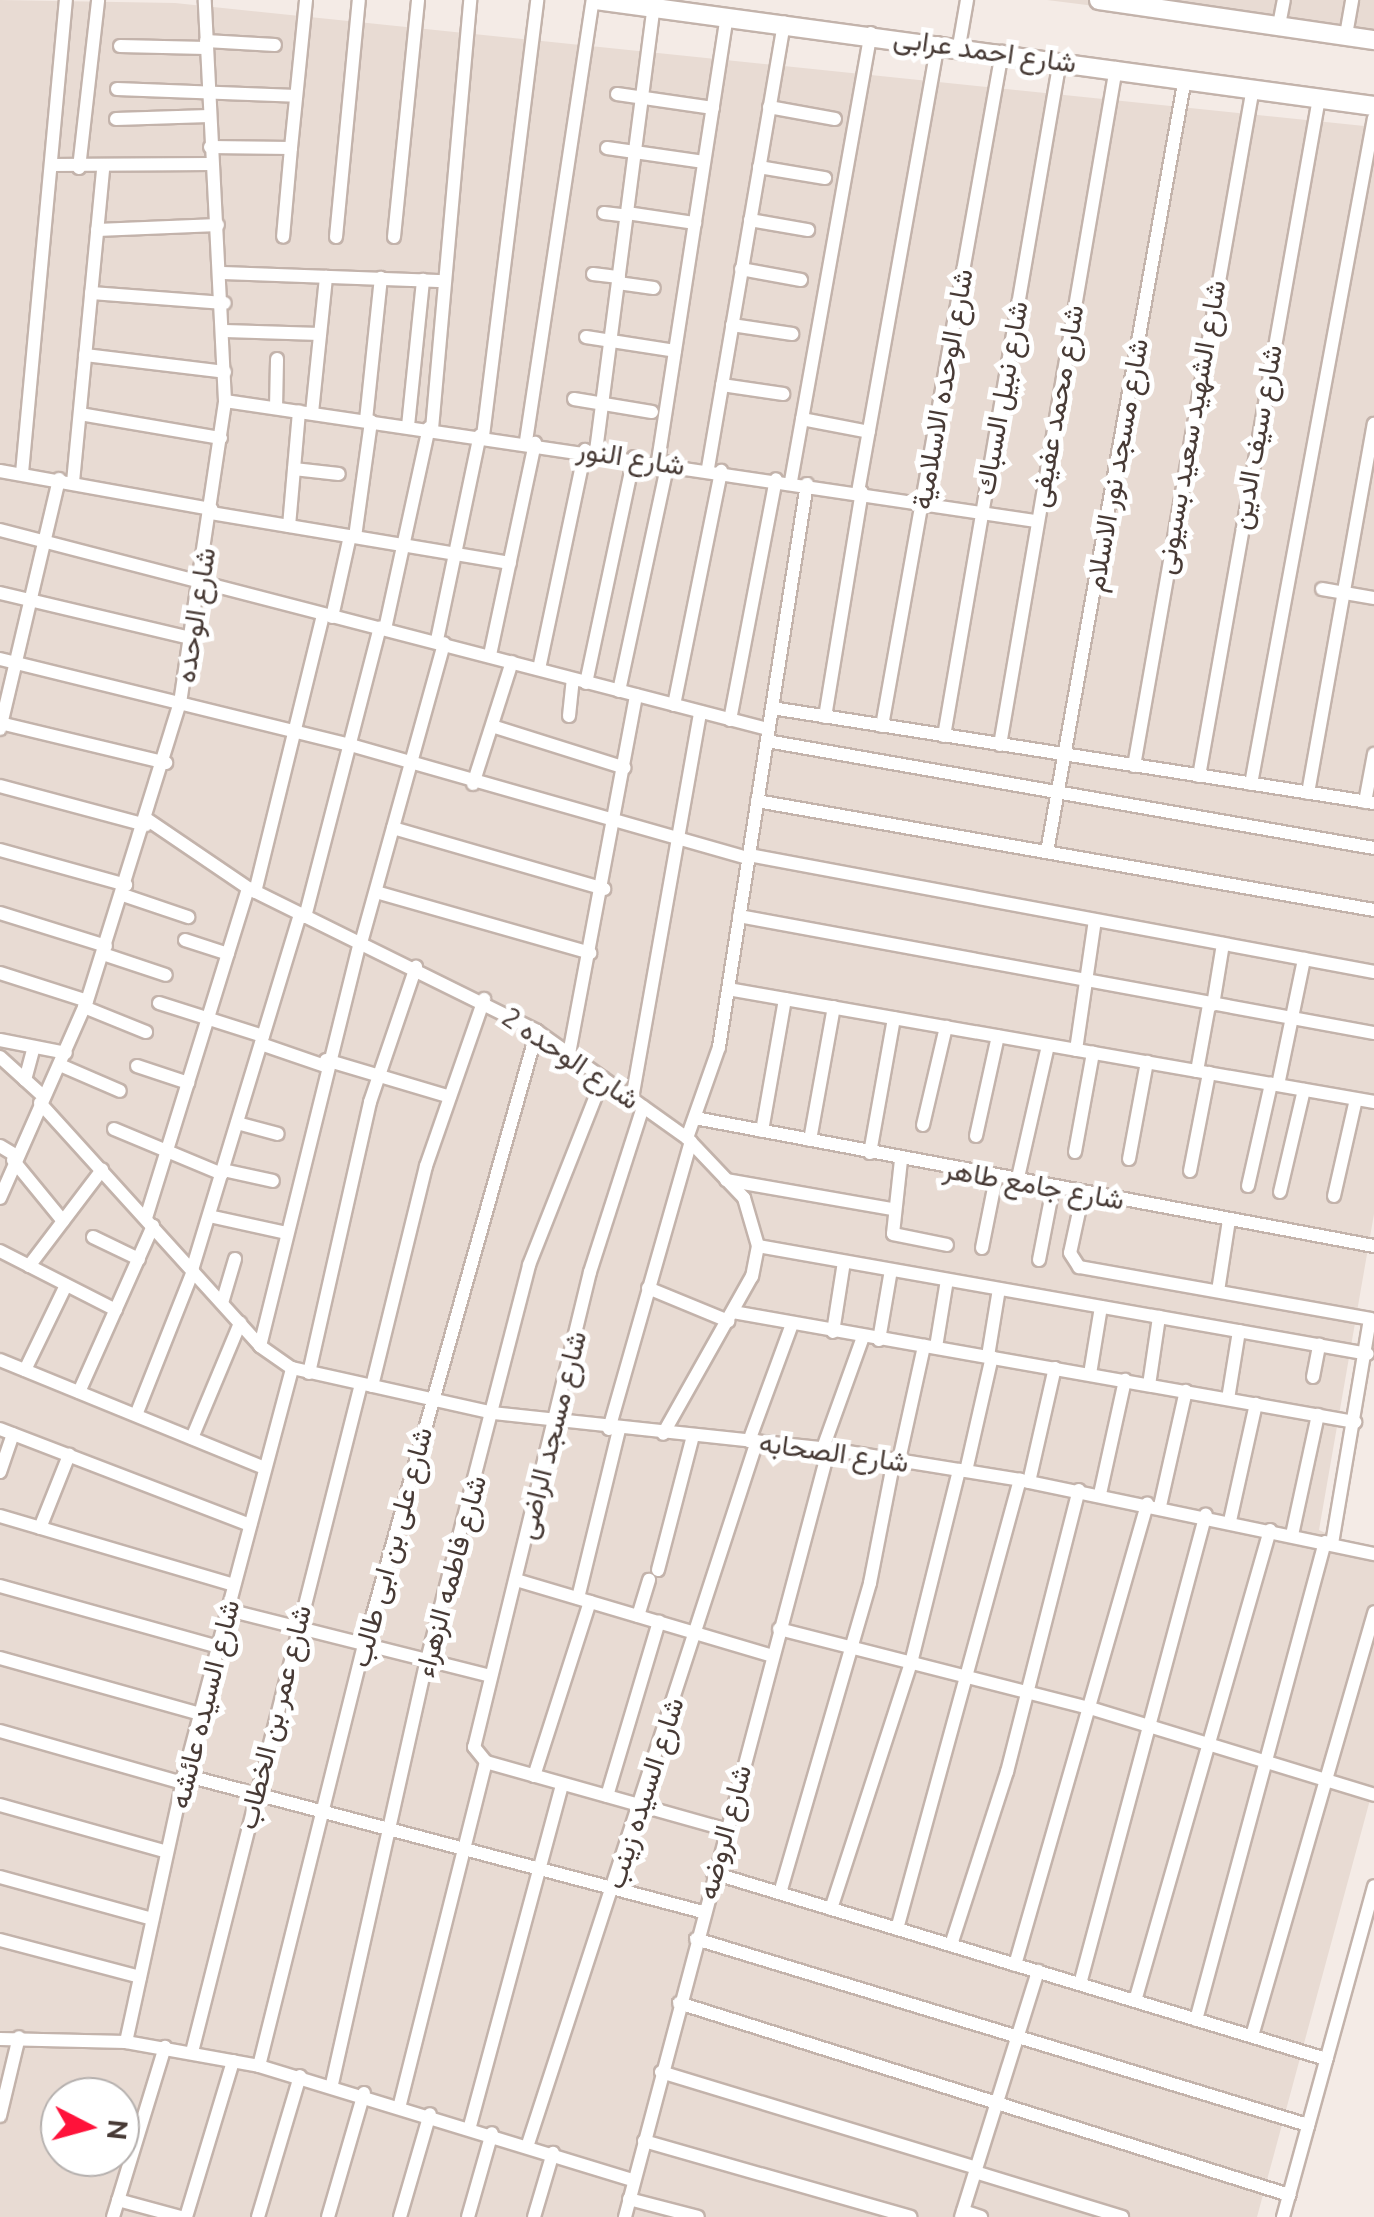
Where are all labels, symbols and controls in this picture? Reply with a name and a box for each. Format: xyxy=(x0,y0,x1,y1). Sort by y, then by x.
street label: شارع احمد عرابى xyxy=(891,21,1079,79)
street label: شارع الوحده الاسلامية xyxy=(904,266,980,512)
street label: شارع الشهيد سعيد بسيونى xyxy=(1148,277,1232,577)
street label: شارع نبيل السباك xyxy=(967,298,1035,498)
street label: شارع محمد عفيفى xyxy=(1022,302,1090,510)
street label: شارع مسجد نور الاسلام xyxy=(1077,336,1155,594)
street label: شارع سيف الدين xyxy=(1223,342,1289,532)
street label: شارع النور xyxy=(575,432,687,482)
street label: شارع الوحده xyxy=(168,545,222,685)
street label: شارع الوحده 2 xyxy=(496,1000,646,1116)
street label: شارع جامع طاهر xyxy=(941,1152,1127,1216)
street label: شارع مسجد الراضى xyxy=(509,1327,593,1543)
street label: شارع على بن ابى طالب xyxy=(343,1423,439,1671)
street label: شارع الصحابه xyxy=(757,1425,911,1479)
street label: شارع فاطمه الزهراء xyxy=(407,1471,493,1681)
street label: شارع السيده عائشه xyxy=(162,1596,246,1812)
street label: شارع عمر بن الخطاب xyxy=(230,1601,318,1833)
street label: شارع السيده زينب xyxy=(597,1693,691,1893)
street label: شارع الروضه xyxy=(690,1761,758,1903)
north arrow xyxy=(40,2077,140,2177)
text: N xyxy=(102,2118,135,2142)

